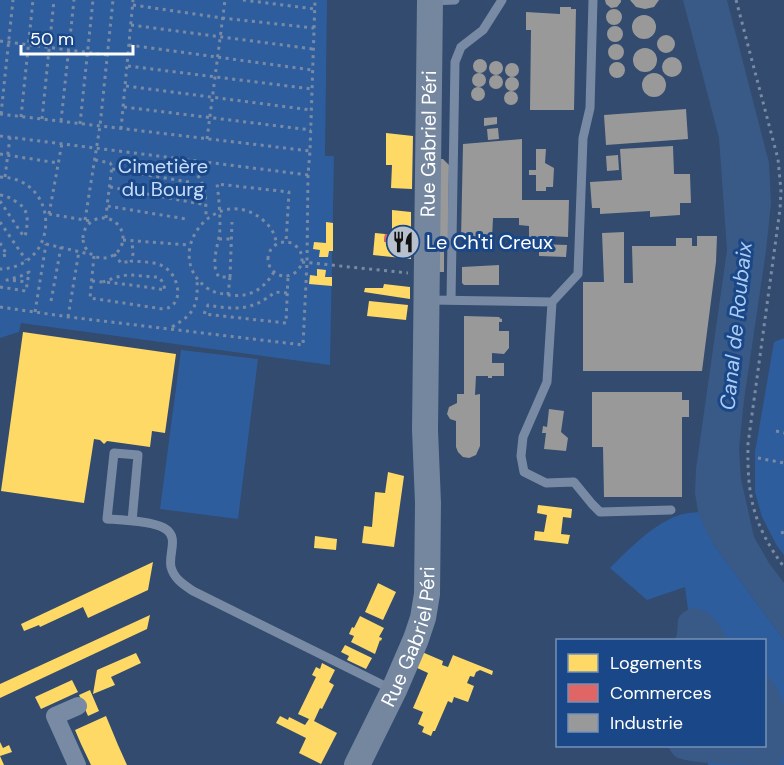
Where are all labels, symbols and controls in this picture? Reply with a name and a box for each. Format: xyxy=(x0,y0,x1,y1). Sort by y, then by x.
scale bar xyxy=(21,18,134,56)
text: 50 m xyxy=(30,27,74,51)
street label: Rue Gabriel Péri xyxy=(414,70,442,217)
park label: Cimetière du Bourg xyxy=(118,153,208,202)
restaurant icon: Le Ch'ti Creux xyxy=(385,224,421,260)
place label: Le Ch'ti Creux xyxy=(426,229,553,255)
water label: Canal de Roubaix xyxy=(713,240,759,411)
street label: Rue Gabriel Péri xyxy=(375,566,440,711)
legend xyxy=(556,639,766,747)
text: Logements xyxy=(610,651,702,675)
text: Commerces xyxy=(610,681,712,705)
text: Industrie xyxy=(610,711,683,735)

